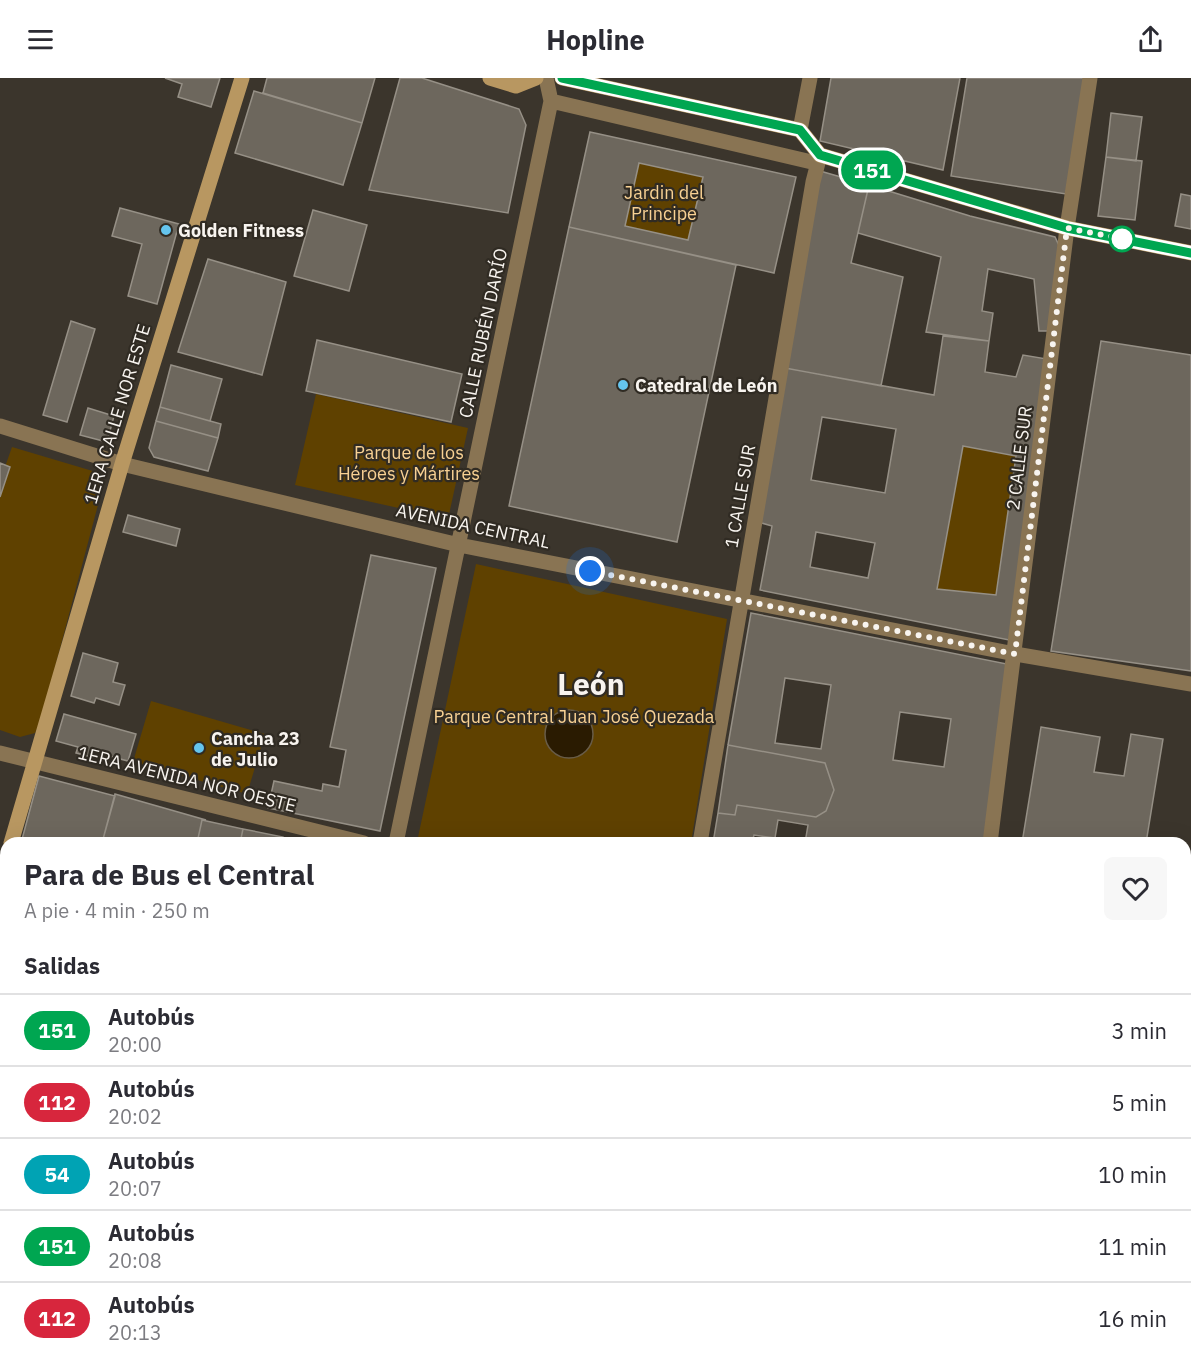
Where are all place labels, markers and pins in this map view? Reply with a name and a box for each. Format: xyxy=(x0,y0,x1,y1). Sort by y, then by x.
place label: Golden Fitness xyxy=(178,219,304,242)
marker: Golden Fitness xyxy=(159,223,173,237)
unlabelled marker xyxy=(1109,226,1135,252)
place label: Catedral de León xyxy=(635,374,777,397)
marker: Catedral de León xyxy=(616,378,630,392)
place label: Cancha 23 de Julio xyxy=(211,727,300,771)
marker: Cancha 23 de Julio xyxy=(192,741,206,755)

